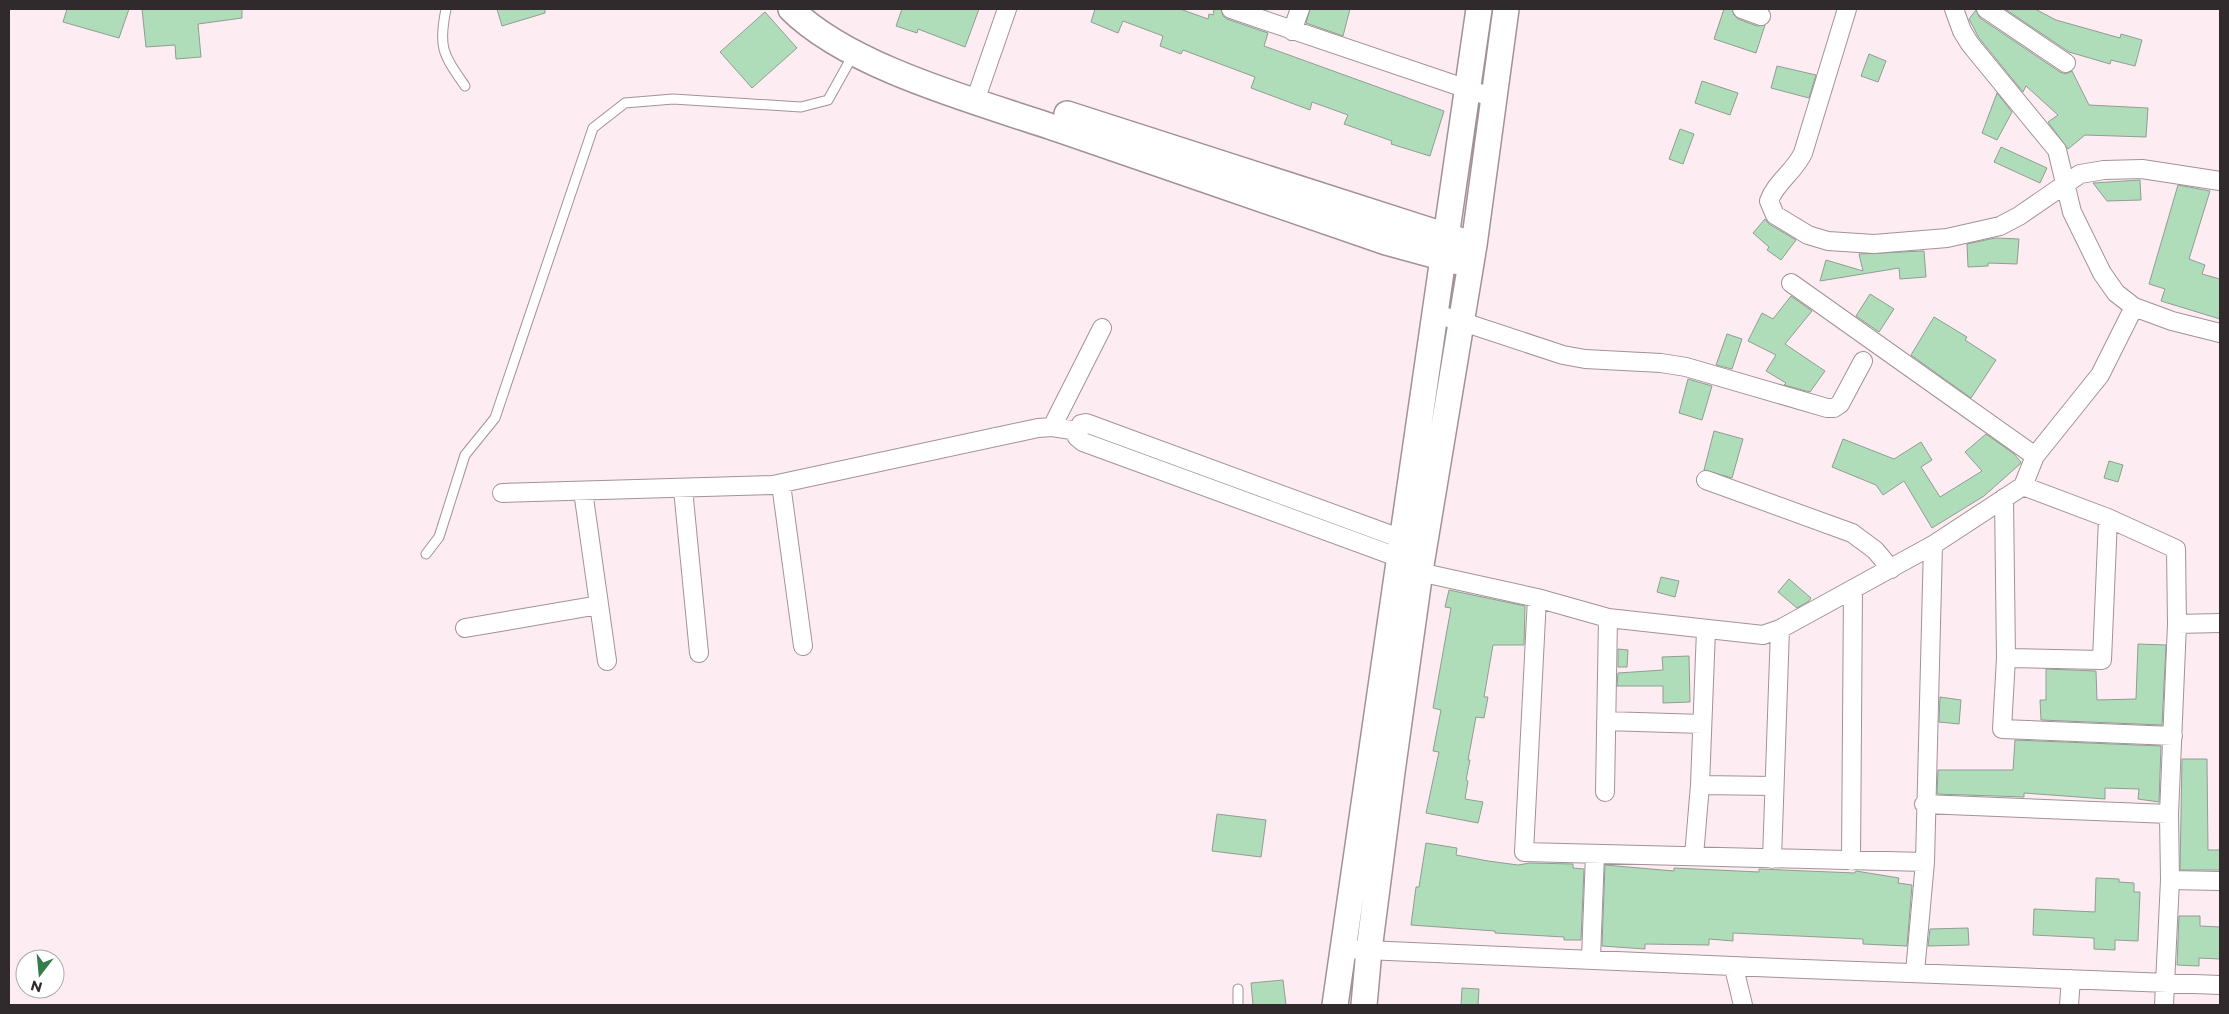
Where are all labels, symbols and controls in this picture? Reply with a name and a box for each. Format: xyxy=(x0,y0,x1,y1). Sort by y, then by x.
north arrow xyxy=(15,949,65,999)
text: N xyxy=(28,976,44,997)

